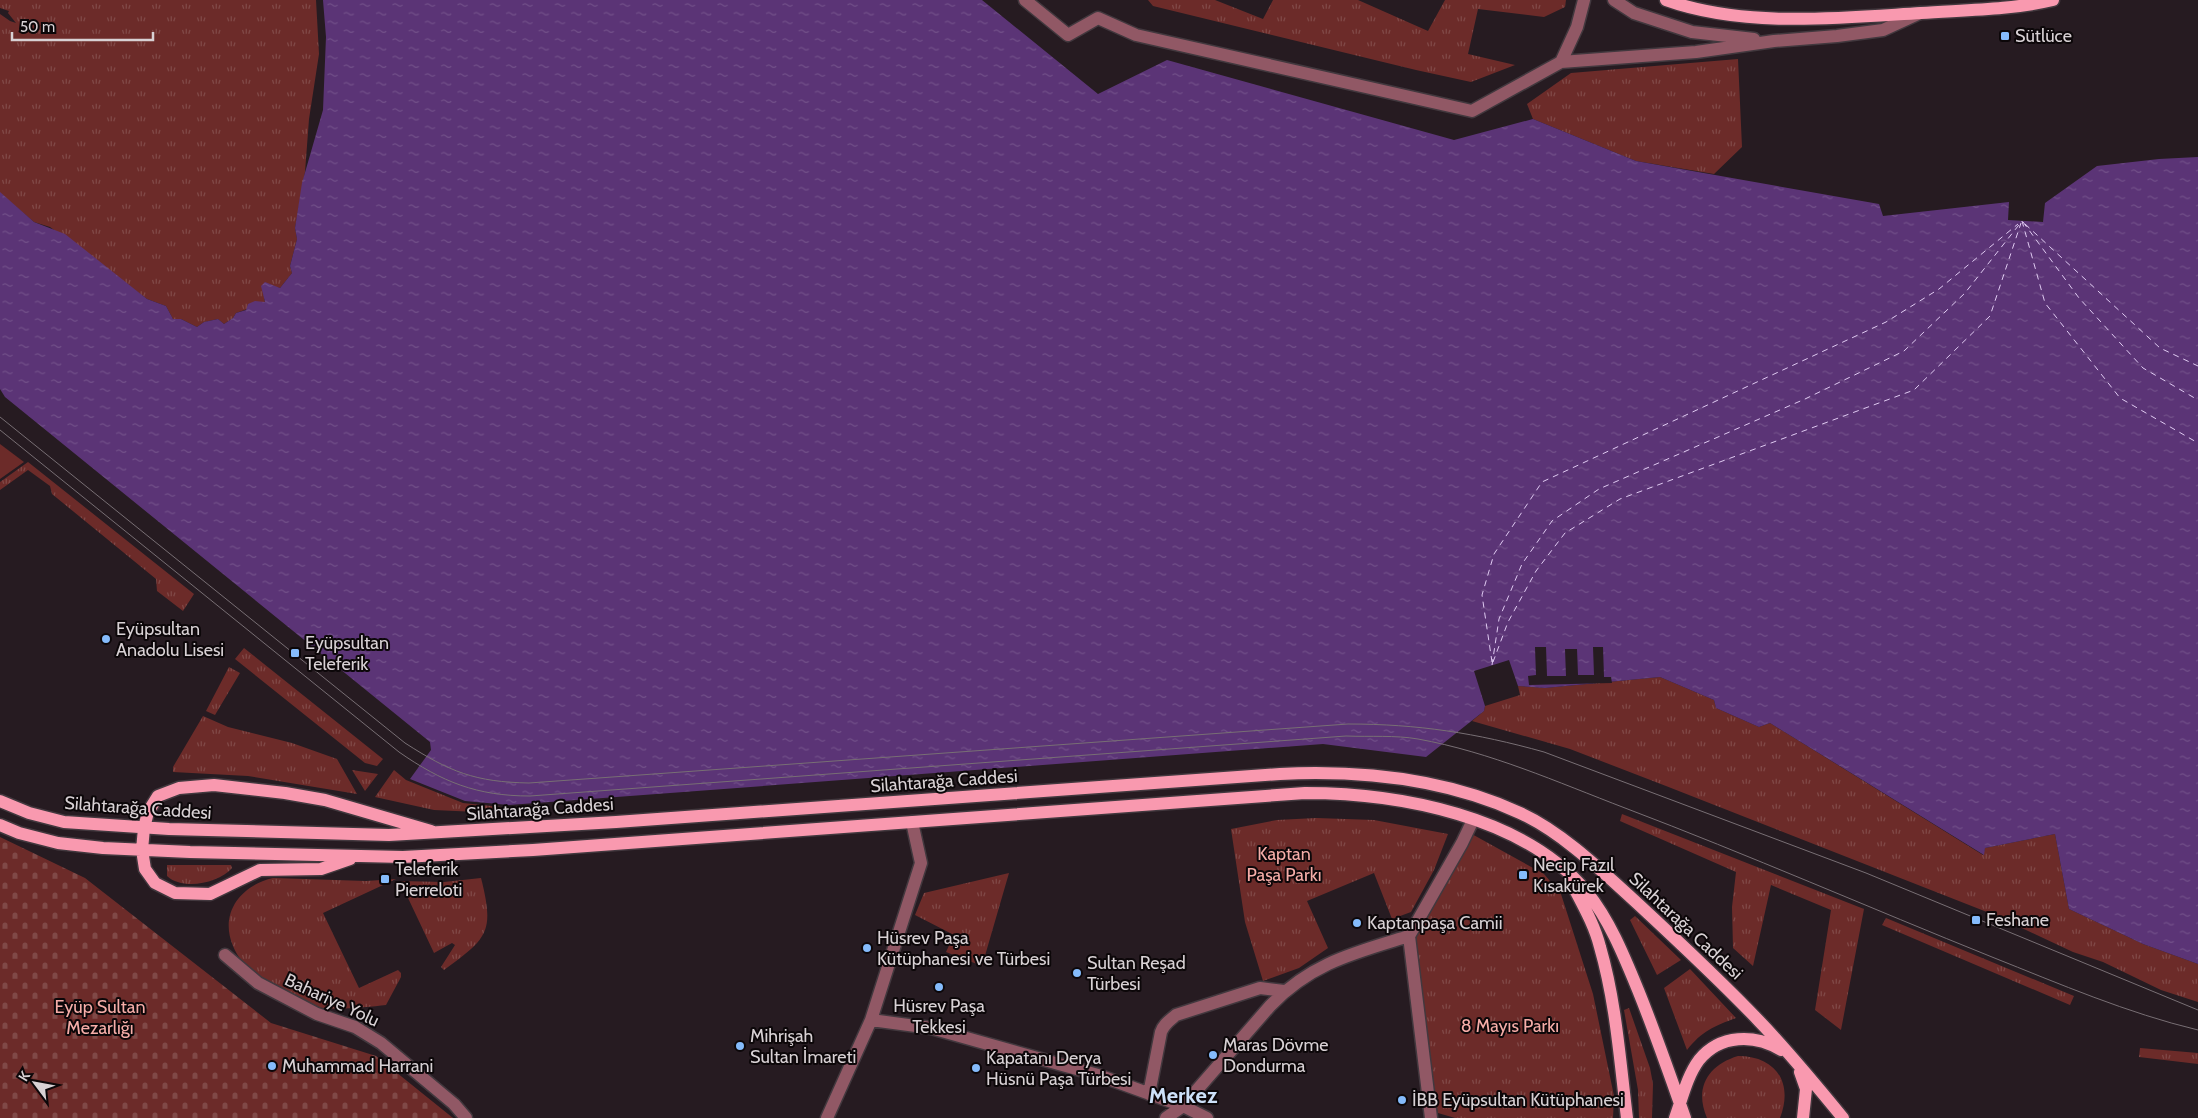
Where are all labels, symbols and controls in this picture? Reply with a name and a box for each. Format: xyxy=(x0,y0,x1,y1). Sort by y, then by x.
scale bar xyxy=(12,10,154,42)
text: 50 m xyxy=(20,18,55,36)
place label: Sütlüce xyxy=(2015,25,2072,47)
marker: Sütlüce xyxy=(1999,30,2011,42)
place label: Eyüpsultan Anadolu Lisesi xyxy=(116,618,224,661)
place label: Eyüpsultan Teleferik xyxy=(305,632,389,675)
marker: Eyüpsultan Anadolu Lisesi xyxy=(100,633,112,645)
marker: Eyüpsultan Teleferik xyxy=(289,647,301,659)
street label: Silahtarağa Caddesi xyxy=(870,765,1018,797)
street label: Silahtarağa Caddesi xyxy=(64,792,212,824)
street label: Silahtarağa Caddesi xyxy=(466,793,614,825)
park label: Kaptan Paşa Parkı xyxy=(1246,843,1322,886)
place label: Necip Fazıl Kısakürek xyxy=(1533,854,1615,897)
place label: Teleferik Pierreloti xyxy=(395,858,462,901)
street label: Silahtarağa Caddesi xyxy=(1625,868,1747,984)
marker: Necip Fazıl Kısakürek xyxy=(1517,869,1529,881)
marker: Teleferik Pierreloti xyxy=(379,873,391,885)
place label: Feshane xyxy=(1986,909,2049,931)
place label: Kaptanpaşa Camii xyxy=(1367,912,1502,934)
marker: Feshane xyxy=(1970,914,1982,926)
marker: Kaptanpaşa Camii xyxy=(1351,917,1363,929)
place label: Hüsrev Paşa Kütüphanesi ve Türbesi xyxy=(877,927,1050,970)
marker: Hüsrev Paşa Kütüphanesi ve Türbesi xyxy=(861,942,873,954)
place label: Sultan Reşad Türbesi xyxy=(1087,952,1186,995)
marker: Sultan Reşad Türbesi xyxy=(1071,967,1083,979)
street label: Bahariye Yolu xyxy=(281,969,383,1031)
marker: Hüsrev Paşa Tekkesi xyxy=(933,981,945,993)
place label: Hüsrev Paşa Tekkesi xyxy=(893,995,985,1038)
park label: Eyüp Sultan Mezarlığı xyxy=(54,996,146,1039)
park label: 8 Mayıs Parkı xyxy=(1461,1015,1559,1037)
place label: Mihrişah Sultan İmareti xyxy=(750,1025,856,1068)
place label: Maras Dövme Dondurma xyxy=(1223,1034,1328,1077)
marker: Mihrişah Sultan İmareti xyxy=(734,1040,746,1052)
place label: Kapatanı Derya Hüsnü Paşa Türbesi xyxy=(986,1047,1131,1090)
marker: Maras Dövme Dondurma xyxy=(1207,1049,1219,1061)
place label: Muhammad Harrani xyxy=(282,1055,433,1077)
north arrow xyxy=(10,1058,60,1108)
marker: Muhammad Harrani xyxy=(266,1060,278,1072)
marker: Kapatanı Derya Hüsnü Paşa Türbesi xyxy=(970,1062,982,1074)
text: K xyxy=(14,1067,34,1085)
district label: Merkez xyxy=(1149,1082,1218,1109)
place label: İBB Eyüpsultan Kütüphanesi xyxy=(1412,1089,1624,1111)
marker: İBB Eyüpsultan Kütüphanesi xyxy=(1396,1094,1408,1106)

